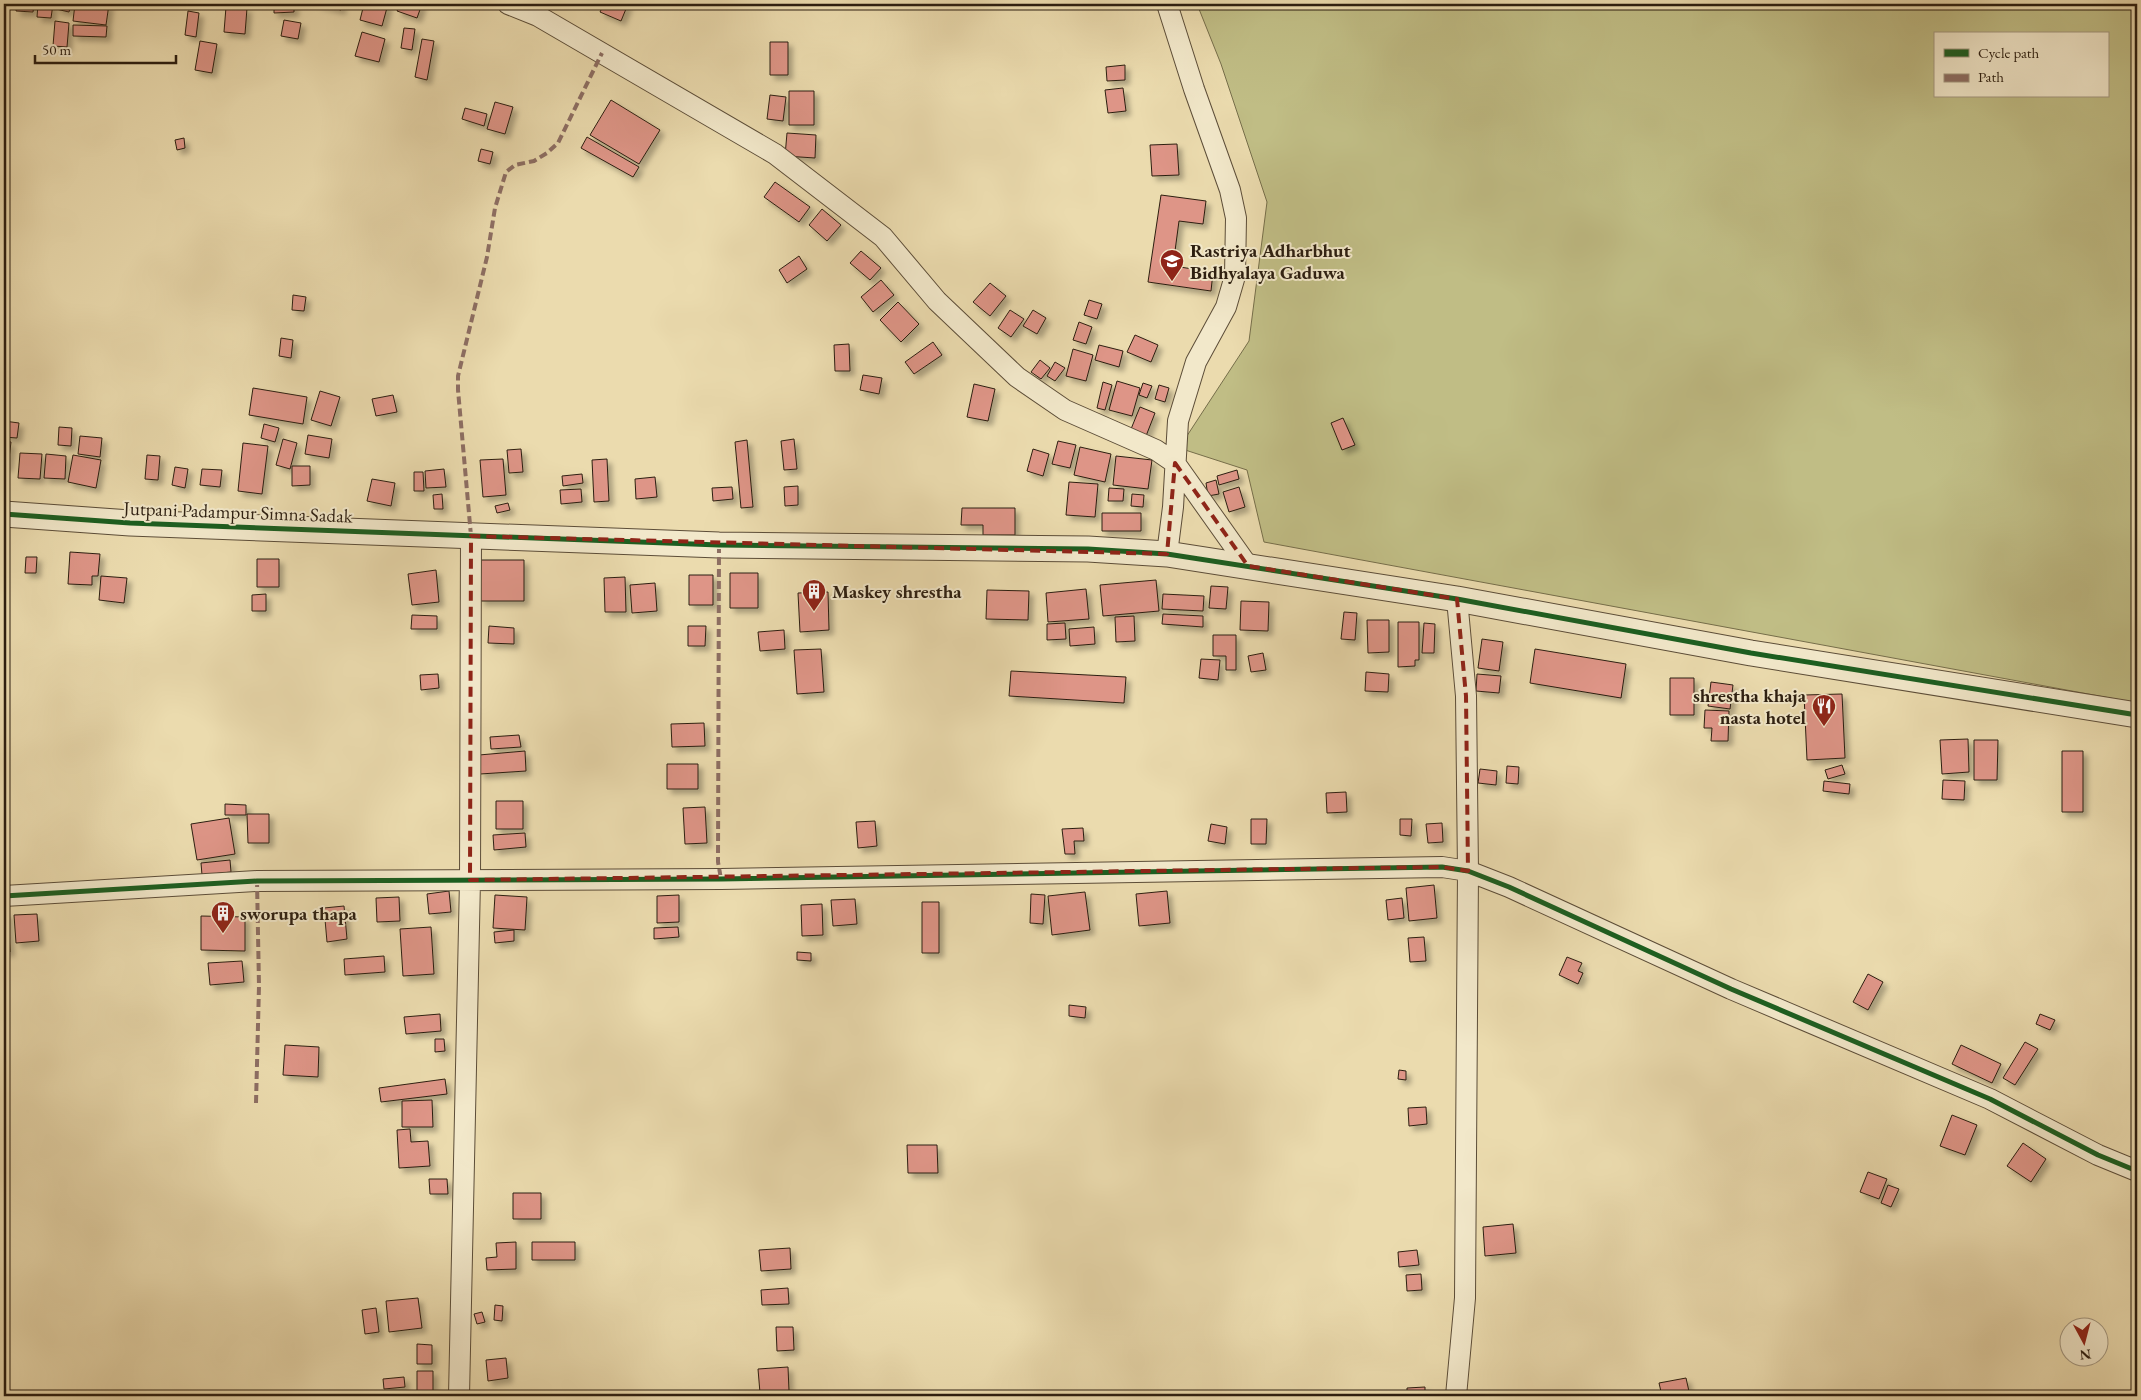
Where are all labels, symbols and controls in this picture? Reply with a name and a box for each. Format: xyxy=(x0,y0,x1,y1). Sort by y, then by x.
scale bar xyxy=(35,32,176,64)
legend xyxy=(1934,32,2108,98)
text: 50 m xyxy=(42,40,71,59)
text: Cycle path xyxy=(1978,43,2040,62)
text: Path xyxy=(1978,67,2004,86)
place label: Rastriya Adharbhut Bidhyalaya Gaduwa xyxy=(1190,238,1351,285)
school or university icon: Rastriya Adharbhut Bidhyalaya Gaduwa xyxy=(1159,248,1185,282)
street label: Jutpani Padampur Simna Sadak xyxy=(121,495,354,529)
building icon: Maskey shrestha xyxy=(801,578,827,612)
place label: Maskey shrestha xyxy=(832,579,962,604)
place label: shrestha khaja nasta hotel xyxy=(1693,683,1807,730)
restaurant icon: shrestha khaja nasta hotel xyxy=(1811,693,1837,727)
building icon: sworupa thapa xyxy=(210,900,236,934)
place label: sworupa thapa xyxy=(240,901,357,926)
north arrow xyxy=(2058,1318,2108,1368)
text: N xyxy=(2078,1345,2092,1365)

